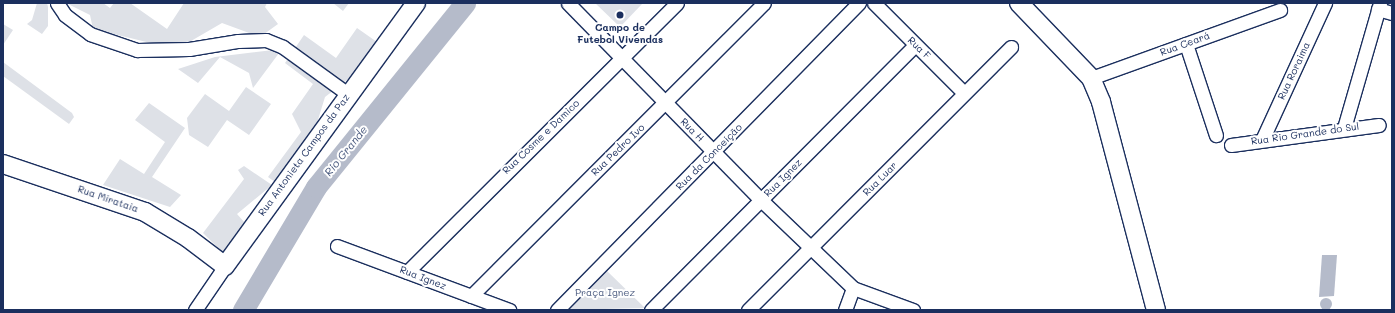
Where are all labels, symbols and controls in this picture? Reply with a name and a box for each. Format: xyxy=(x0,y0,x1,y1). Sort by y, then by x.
marker: Campo de Futebol Vivendas xyxy=(615,10,625,20)
place label: Campo de Futebol Vivendas xyxy=(577,21,663,44)
street label: Rua Ceará xyxy=(1158,29,1212,59)
street label: Rua F xyxy=(905,34,933,62)
street label: Rua Roraima xyxy=(1275,40,1313,102)
street label: Rua Antonieta Campos da Paz xyxy=(256,92,352,218)
street label: Rua Cosme e Damico xyxy=(500,97,582,177)
street label: Rua H xyxy=(678,116,706,144)
street label: Rua Rio Grande do Sul xyxy=(1250,120,1360,148)
street label: Rua Pedro Ivo xyxy=(589,121,647,179)
street label: Rua da Conceição xyxy=(673,121,745,193)
water label: Rio Grande xyxy=(322,123,370,179)
street label: Rua Ignez xyxy=(762,157,804,199)
street label: Rua Luar xyxy=(860,159,900,199)
street label: Rua Mirataia xyxy=(76,183,140,215)
street label: Rua Ignez xyxy=(398,264,448,292)
park label: Praça Ignez xyxy=(575,287,635,299)

